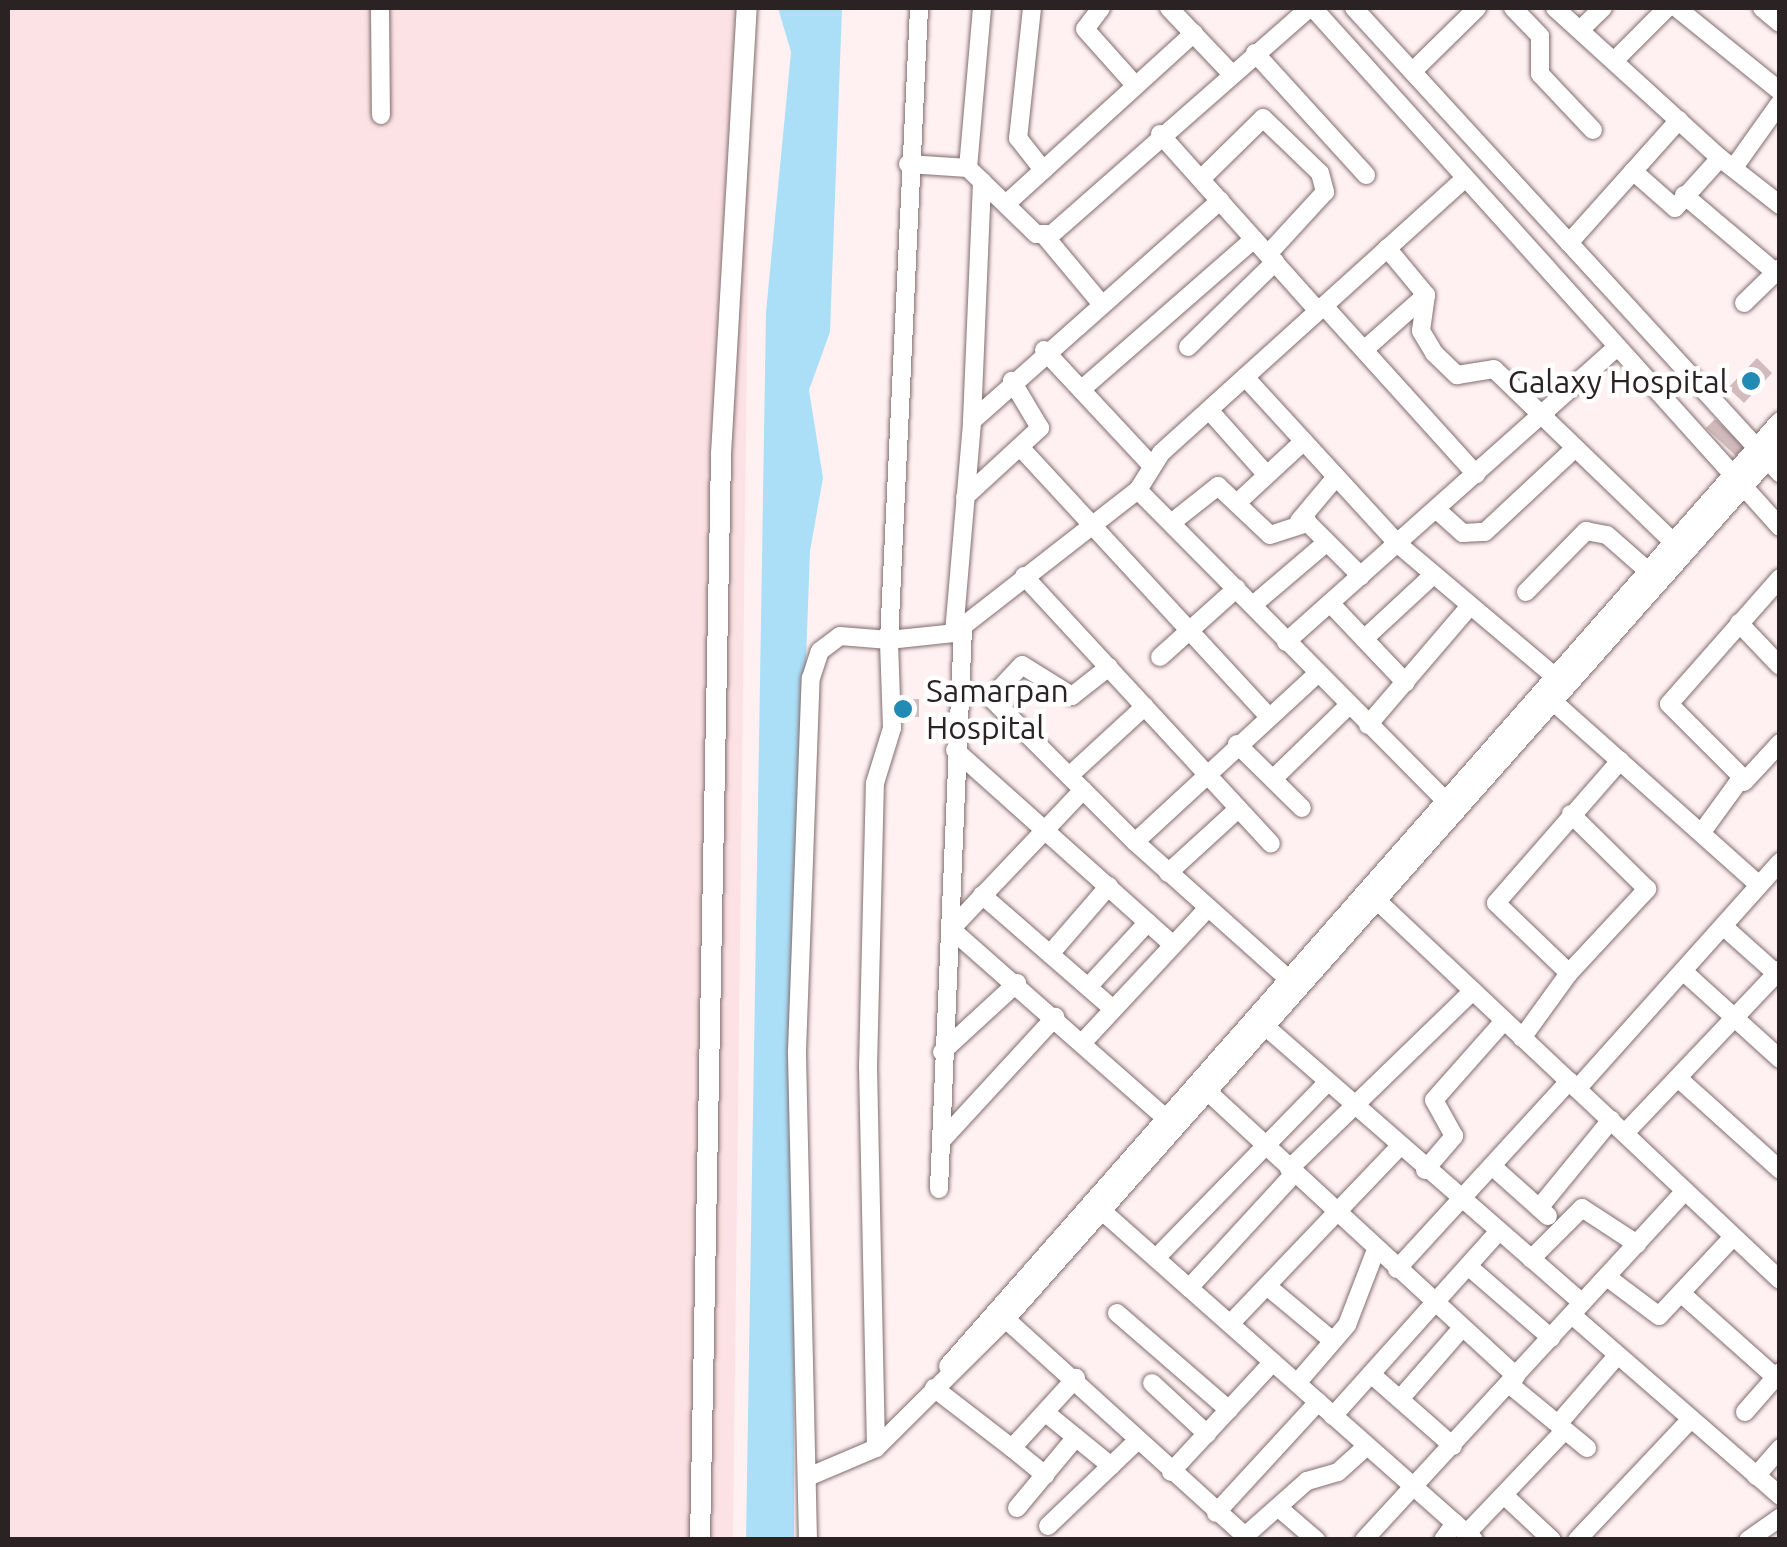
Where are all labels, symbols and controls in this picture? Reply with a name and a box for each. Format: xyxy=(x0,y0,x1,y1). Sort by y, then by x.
place label: Galaxy Hospital xyxy=(1508,362,1728,400)
marker: Galaxy Hospital xyxy=(1738,368,1764,394)
place label: Samarpan Hospital xyxy=(926,672,1069,747)
marker: Samarpan Hospital xyxy=(890,696,916,722)

